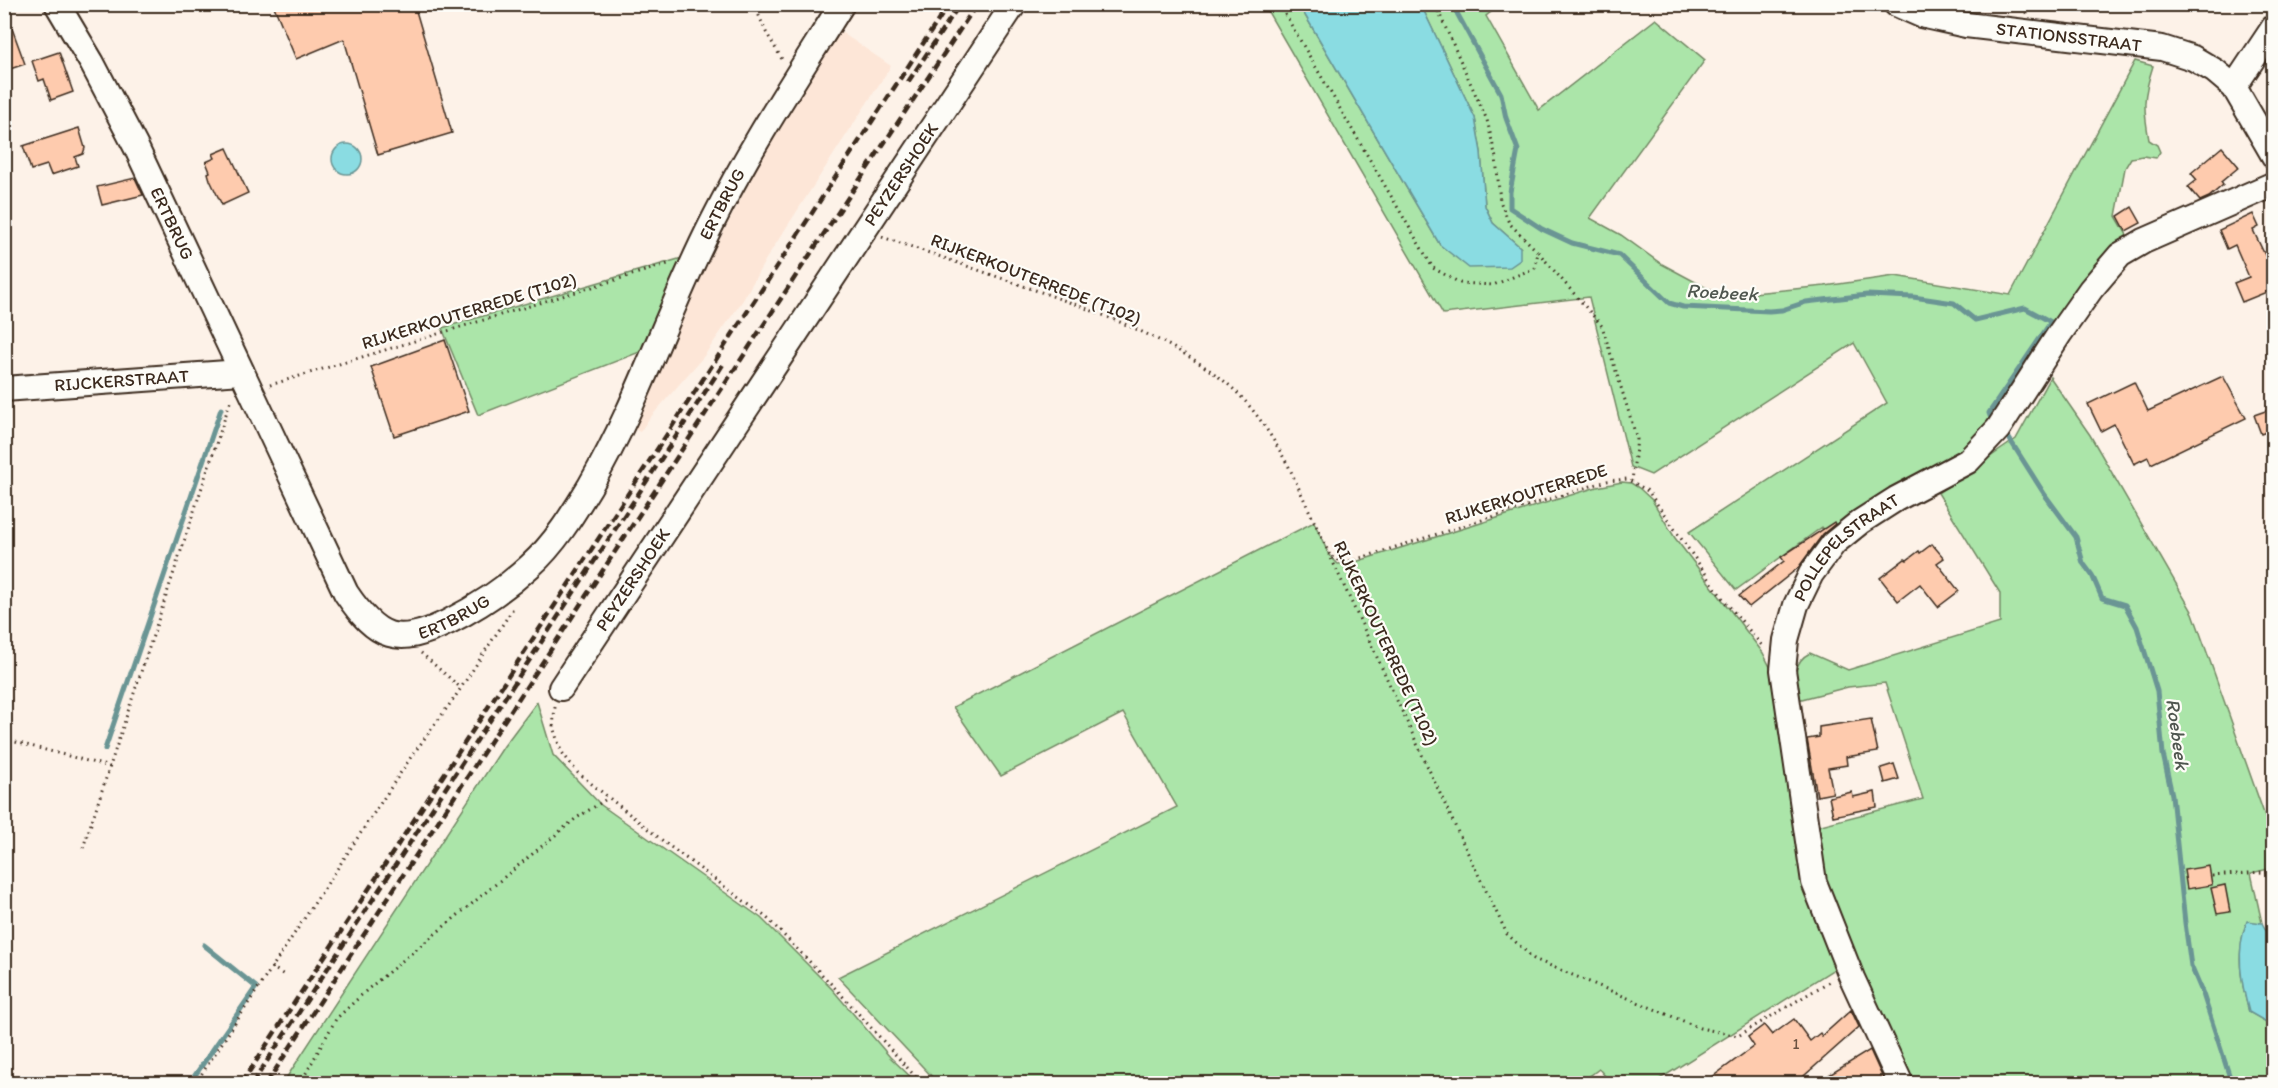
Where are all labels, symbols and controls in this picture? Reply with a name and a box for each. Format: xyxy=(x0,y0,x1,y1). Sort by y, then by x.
street label: STATIONSSTRAAT xyxy=(1995,18,2143,57)
street label: PEYZERSHOEK xyxy=(859,118,943,230)
street label: ERTBRUG xyxy=(694,164,750,244)
street label: ERTBRUG xyxy=(145,184,199,263)
street label: RIJKERKOUTERREDE (T102) xyxy=(928,229,1144,329)
street label: RIJKERKOUTERREDE (T102) xyxy=(359,268,579,354)
water label: Roebeek xyxy=(1686,278,1760,306)
street label: RIJCKERSTRAAT xyxy=(54,365,190,396)
street label: RIJKERKOUTERREDE xyxy=(1442,459,1610,529)
street label: POLLEPELSTRAAT xyxy=(1788,489,1903,605)
street label: PEYZERSHOEK xyxy=(591,524,675,635)
street label: RIJKERKOUTERREDE (T102) xyxy=(1329,537,1443,749)
street label: ERTBRUG xyxy=(415,590,494,644)
water label: Roebeek xyxy=(2161,697,2195,773)
house number: 1 xyxy=(1793,1035,1800,1053)

